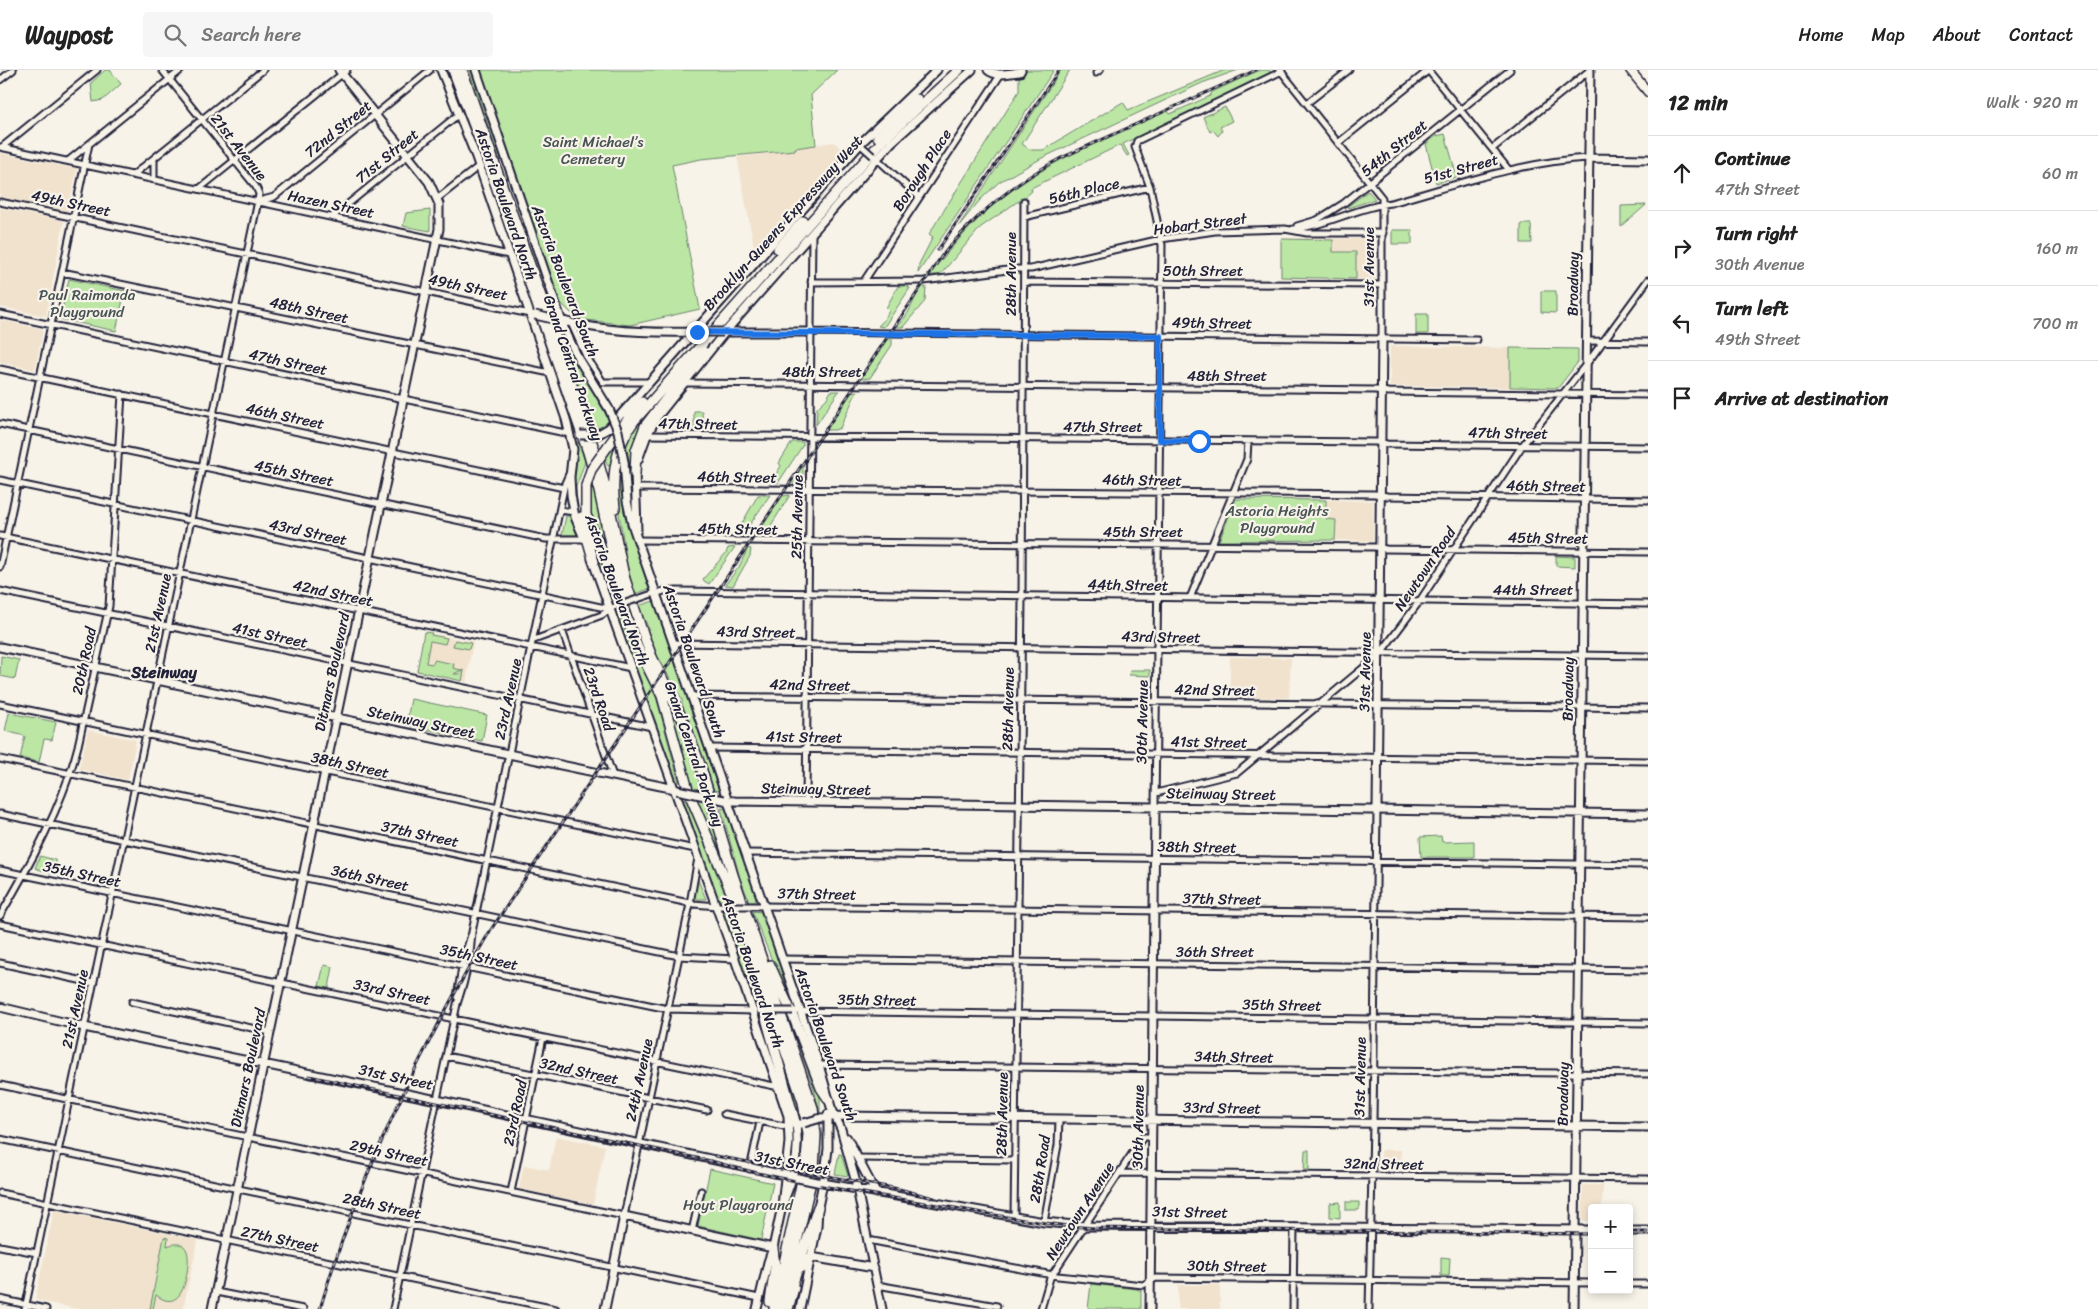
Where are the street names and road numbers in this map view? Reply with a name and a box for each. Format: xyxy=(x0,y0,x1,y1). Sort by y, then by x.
street label: 72nd Street xyxy=(298,93,378,164)
street label: 21st Avenue xyxy=(204,107,274,187)
street label: 54th Street xyxy=(1355,112,1434,183)
street label: 71st Street xyxy=(349,122,425,190)
street label: Astoria Boulevard North xyxy=(467,123,544,284)
street label: Borough Place xyxy=(885,123,959,217)
street label: Brooklyn-Queens Expressway West xyxy=(697,129,870,317)
street label: 51st Street xyxy=(1421,146,1502,191)
street label: 56th Place xyxy=(1046,170,1122,212)
street label: 49th Street xyxy=(29,182,113,224)
street label: Hazen Street xyxy=(285,182,377,226)
street label: Astoria Boulevard South xyxy=(524,200,606,361)
street label: Hobart Street xyxy=(1152,205,1249,243)
street label: 31st Avenue xyxy=(1356,227,1382,307)
street label: 28th Avenue xyxy=(998,232,1024,316)
street label: Broadway xyxy=(1559,251,1587,316)
street label: 50th Street xyxy=(1163,258,1244,284)
street label: 49th Street xyxy=(426,266,510,308)
street label: 48th Street xyxy=(267,289,351,331)
street label: Grand Central Parkway xyxy=(536,291,610,445)
street label: 49th Street xyxy=(1172,309,1253,337)
street label: 47th Street xyxy=(246,341,330,383)
street label: 48th Street xyxy=(782,359,863,385)
street label: 48th Street xyxy=(1187,363,1268,389)
street label: 46th Street xyxy=(243,395,327,437)
street label: 47th Street xyxy=(658,410,739,438)
street label: 47th Street xyxy=(1063,414,1143,440)
street label: 47th Street xyxy=(1468,419,1549,447)
street label: 45th Street xyxy=(252,452,336,494)
street label: 46th Street xyxy=(697,463,778,491)
street label: 46th Street xyxy=(1102,466,1183,494)
street label: 46th Street xyxy=(1506,472,1587,500)
street label: 25th Avenue xyxy=(783,475,811,559)
street label: Astoria Boulevard North xyxy=(577,510,657,670)
street label: 43rd Street xyxy=(267,511,350,553)
street label: 45th Street xyxy=(698,515,779,543)
street label: 45th Street xyxy=(1103,519,1184,545)
street label: Newtown Road xyxy=(1387,521,1463,616)
street label: 45th Street xyxy=(1508,524,1589,552)
street label: 21st Avenue xyxy=(137,571,179,655)
street label: 44th Street xyxy=(1087,571,1169,599)
street label: 42nd Street xyxy=(290,572,376,614)
street label: 44th Street xyxy=(1493,577,1574,603)
street label: Astoria Boulevard South xyxy=(655,580,733,742)
street label: Ditmars Boulevard xyxy=(307,609,358,734)
street label: 41st Street xyxy=(230,614,311,656)
street label: 43rd Street xyxy=(716,618,796,646)
street label: 43rd Street xyxy=(1121,623,1201,651)
street label: 20th Road xyxy=(64,624,104,697)
street label: 31st Avenue xyxy=(1351,632,1379,712)
street label: 23rd Avenue xyxy=(487,656,529,742)
street label: Broadway xyxy=(1554,656,1582,721)
street label: 23rd Road xyxy=(576,663,623,736)
street label: 28th Avenue xyxy=(994,667,1022,751)
street label: 42nd Street xyxy=(769,671,851,699)
street label: 42nd Street xyxy=(1174,676,1256,704)
street label: Grand Central Parkway xyxy=(657,677,731,831)
street label: 30th Avenue xyxy=(1128,680,1156,764)
street label: Steinway Street xyxy=(365,698,478,746)
street label: 41st Street xyxy=(765,723,843,751)
street label: 41st Street xyxy=(1170,728,1248,756)
street label: 38th Street xyxy=(309,744,392,786)
street label: Steinway Street xyxy=(761,775,871,803)
street label: Steinway Street xyxy=(1166,780,1276,808)
street label: 37th Street xyxy=(379,813,462,855)
street label: 38th Street xyxy=(1157,833,1237,861)
street label: 35th Street xyxy=(41,853,124,895)
street label: 36th Street xyxy=(329,857,412,899)
street label: 37th Street xyxy=(777,880,857,908)
street label: 37th Street xyxy=(1182,885,1262,913)
street label: Astoria Boulevard North xyxy=(714,891,791,1052)
street label: 35th Street xyxy=(438,936,521,978)
street label: 36th Street xyxy=(1176,939,1255,965)
street label: Astoria Boulevard South xyxy=(787,963,865,1125)
street label: 21st Avenue xyxy=(54,967,96,1051)
street label: 33rd Street xyxy=(351,971,433,1013)
street label: 35th Street xyxy=(837,986,917,1014)
street label: 35th Street xyxy=(1242,991,1322,1019)
street label: Ditmars Boulevard xyxy=(223,1005,274,1130)
street label: 24th Avenue xyxy=(618,1036,660,1124)
street label: 31st Avenue xyxy=(1346,1037,1374,1117)
street label: 34th Street xyxy=(1194,1043,1274,1071)
street label: 32nd Street xyxy=(537,1050,621,1092)
street label: 31st Street xyxy=(356,1056,436,1098)
street label: Broadway xyxy=(1549,1061,1577,1126)
street label: 28th Avenue xyxy=(988,1072,1016,1156)
street label: 23rd Road xyxy=(495,1076,535,1148)
street label: 30th Avenue xyxy=(1124,1085,1152,1169)
street label: 33rd Street xyxy=(1183,1094,1262,1122)
street label: 29th Street xyxy=(347,1132,431,1174)
street label: 28th Road xyxy=(1022,1132,1058,1205)
street label: 31st Street xyxy=(752,1143,832,1183)
street label: 32nd Street xyxy=(1344,1150,1425,1178)
street label: Newtown Avenue xyxy=(1038,1156,1122,1265)
street label: 28th Street xyxy=(340,1185,424,1227)
street label: 31st Street xyxy=(1152,1198,1228,1226)
street label: 27th Street xyxy=(239,1218,322,1260)
street label: 30th Street xyxy=(1187,1252,1267,1280)

